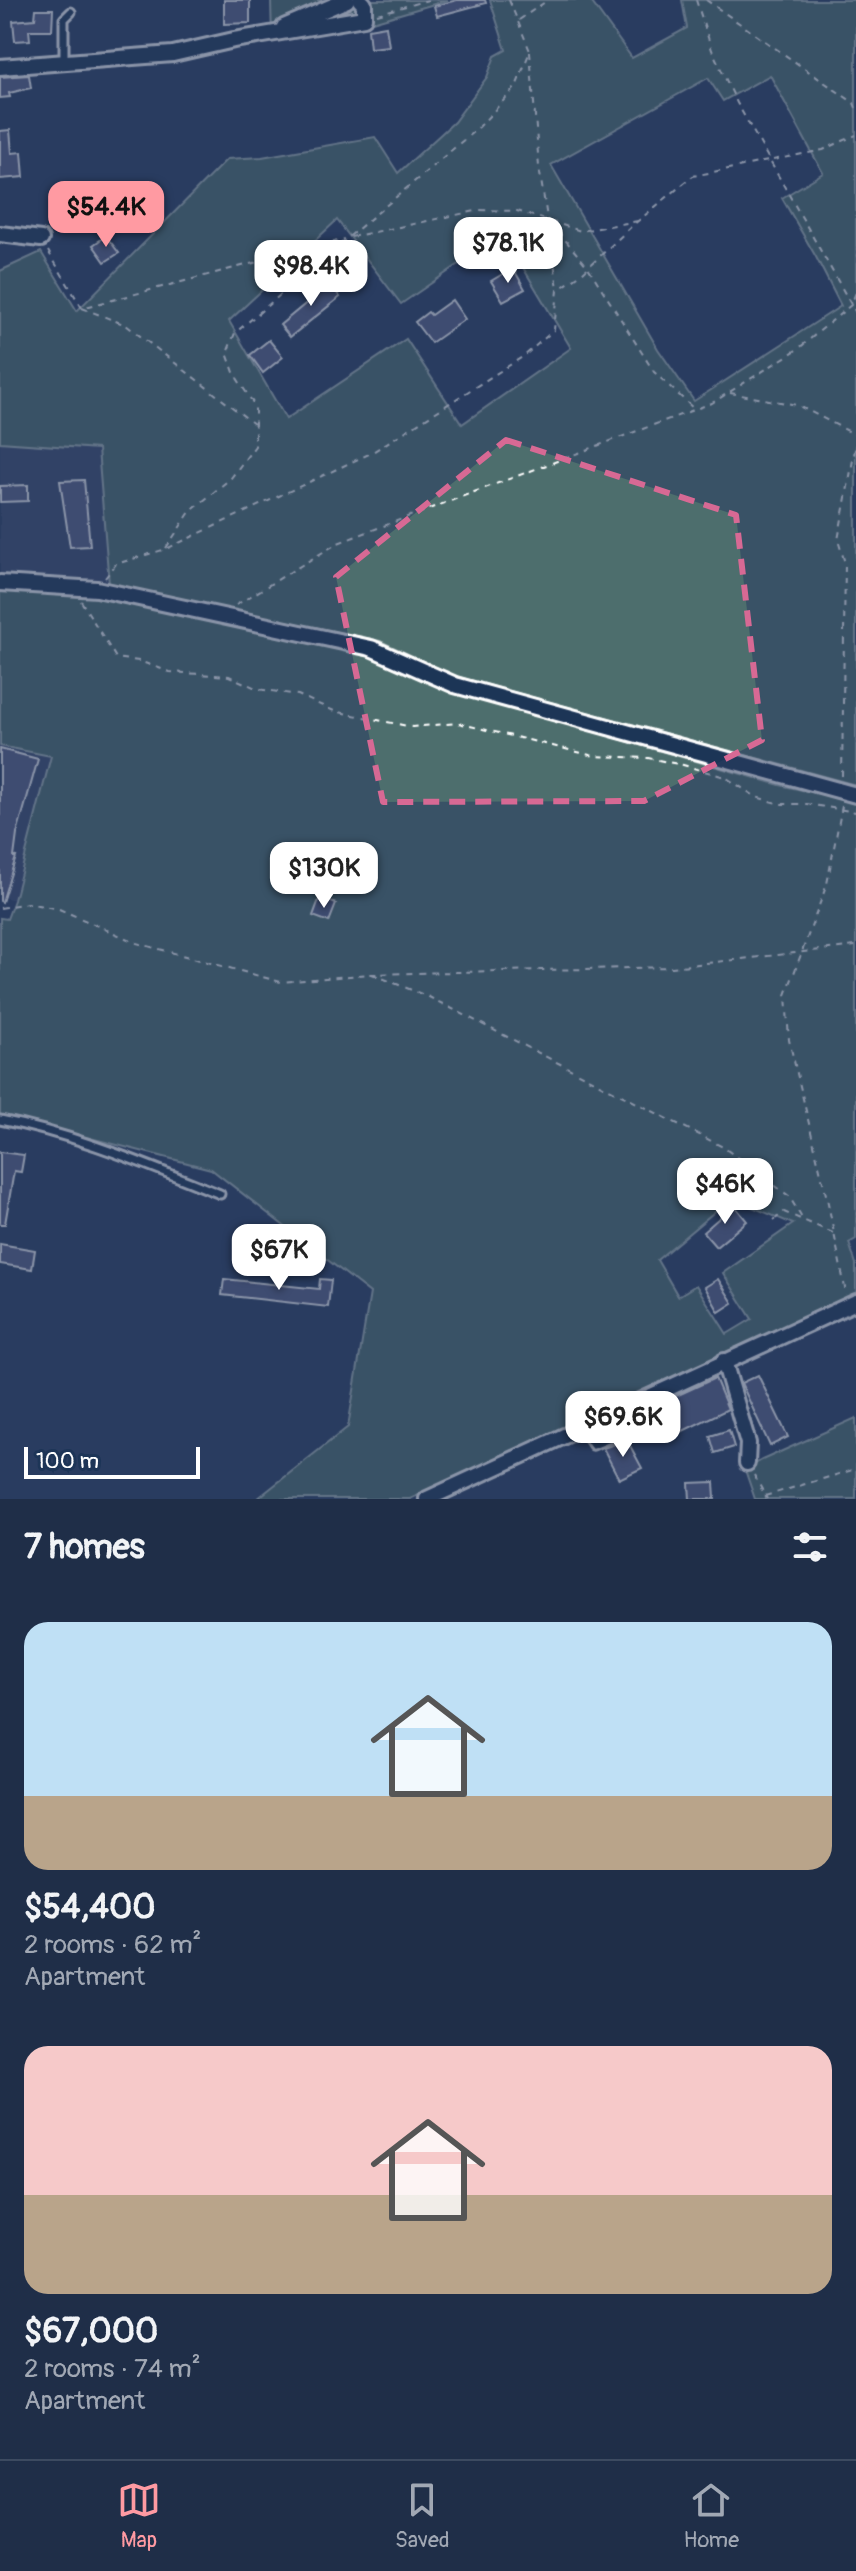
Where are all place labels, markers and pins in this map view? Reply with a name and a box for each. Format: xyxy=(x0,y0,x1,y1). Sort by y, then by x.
pin: $54.4K xyxy=(41,181,171,249)
pin: $78.1K xyxy=(443,217,573,285)
pin: $98.4K xyxy=(246,240,376,308)
pin: $130K xyxy=(268,842,380,910)
pin: $46K xyxy=(678,1158,772,1226)
pin: $67K xyxy=(232,1224,326,1292)
pin: $69.6K xyxy=(558,1391,688,1459)

